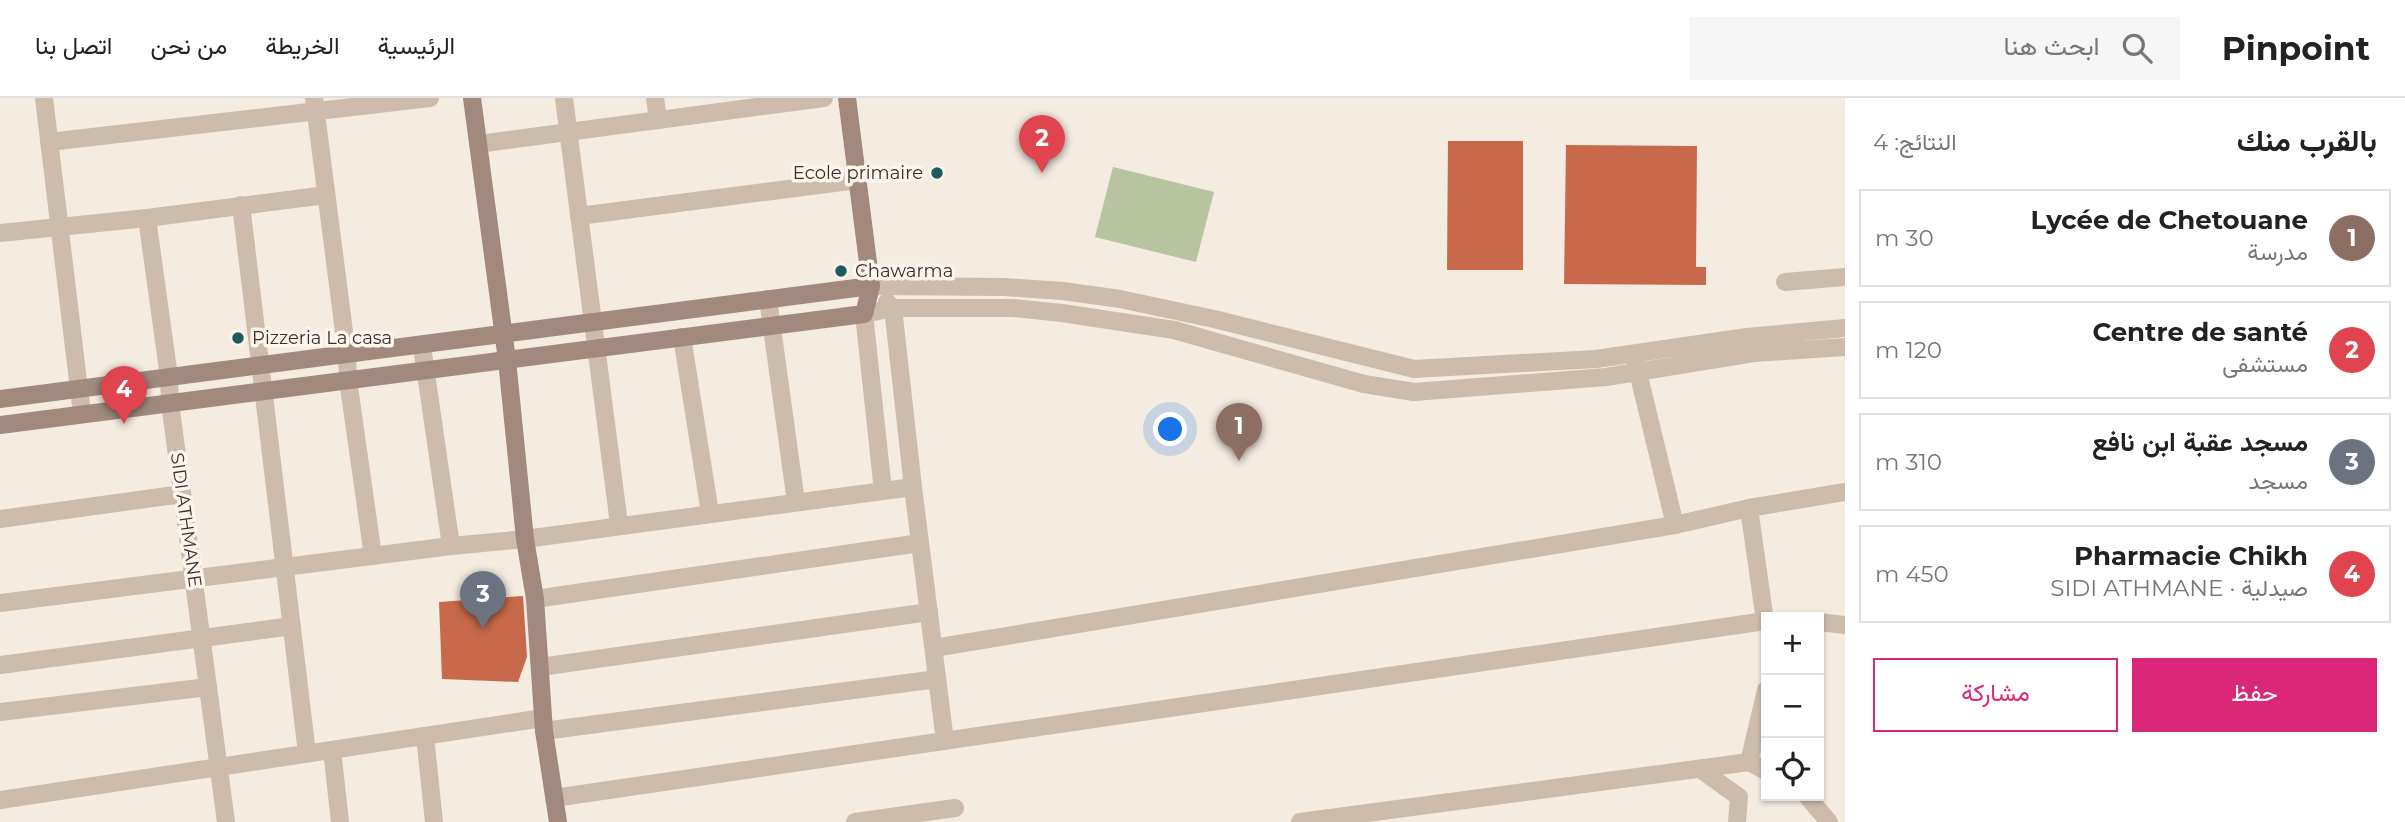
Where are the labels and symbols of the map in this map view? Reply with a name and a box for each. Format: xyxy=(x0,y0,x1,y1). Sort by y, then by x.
pin: 2 xyxy=(1019,115,1065,173)
place label: Ecole primaire xyxy=(793,162,923,184)
marker: Ecole primaire xyxy=(929,165,945,181)
place label: Chawarma xyxy=(855,260,953,282)
marker: Chawarma xyxy=(833,263,849,279)
place label: Pizzeria La casa xyxy=(252,327,392,349)
marker: Pizzeria La casa xyxy=(230,330,246,346)
pin: 4 xyxy=(101,366,147,424)
pin: 1 xyxy=(1216,403,1262,461)
your location xyxy=(1153,412,1187,446)
street label: SIDI ATHMANE xyxy=(166,451,206,589)
pin: 3 xyxy=(460,571,506,629)

